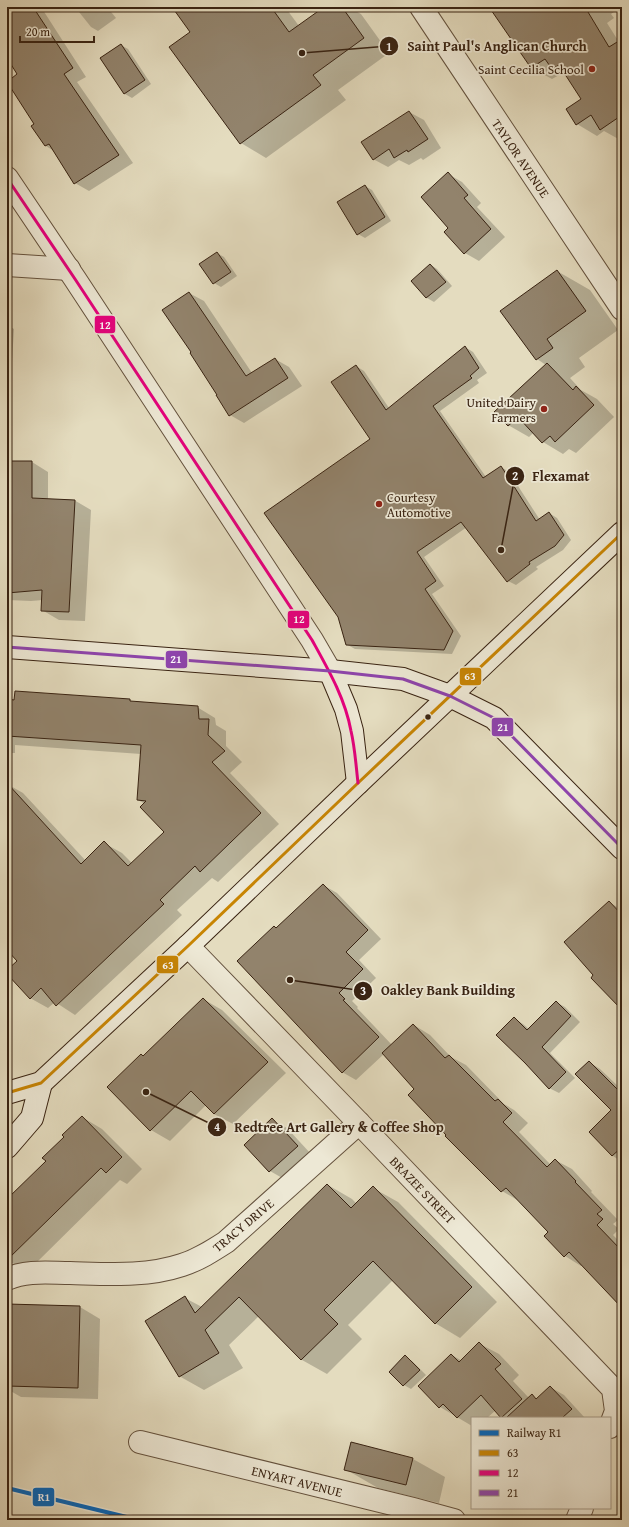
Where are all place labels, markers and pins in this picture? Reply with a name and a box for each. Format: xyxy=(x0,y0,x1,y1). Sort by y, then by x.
callout: Saint Paul's Anglican Church xyxy=(379,33,595,59)
place label: Saint Cecilia School xyxy=(478,60,584,79)
marker: Saint Cecilia School xyxy=(587,64,597,74)
place label: United Dairy Farmers xyxy=(466,393,537,427)
marker: United Dairy Farmers xyxy=(539,404,549,414)
callout: Flexamat xyxy=(505,463,598,489)
place label: Courtesy Automotive xyxy=(387,488,451,522)
marker: Courtesy Automotive xyxy=(374,499,384,509)
unlabelled marker xyxy=(423,712,433,722)
callout: Oakley Bank Building xyxy=(353,978,523,1004)
callout: Redtree Art Gallery & Coffee Shop xyxy=(207,1114,452,1140)

